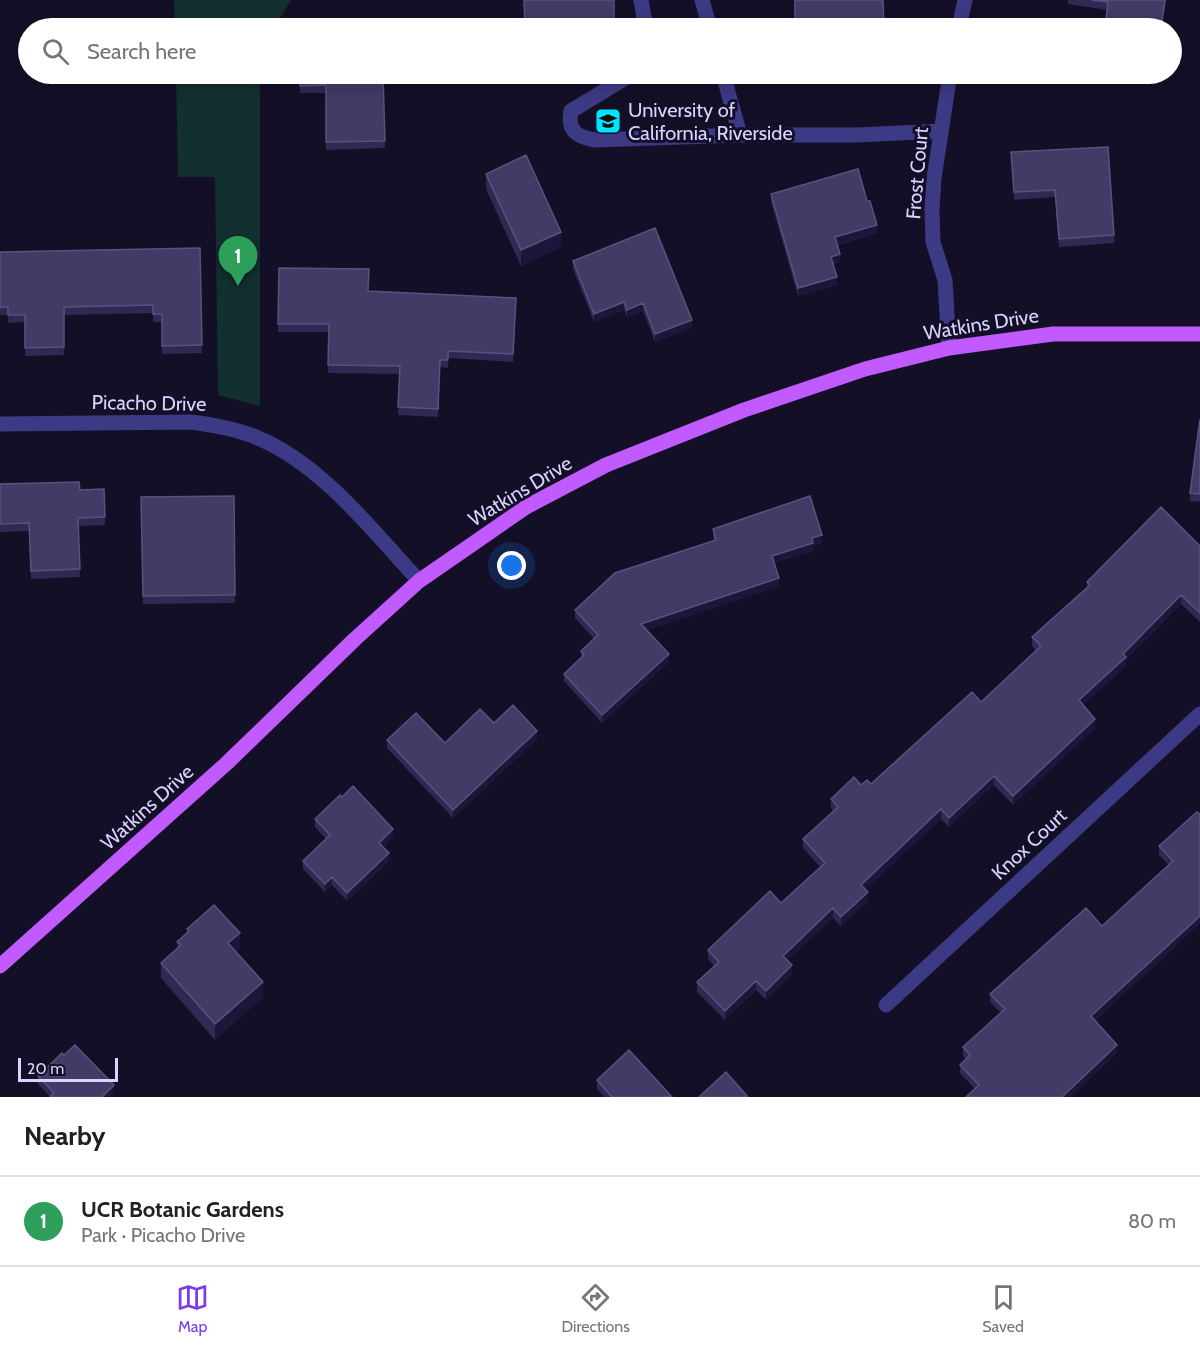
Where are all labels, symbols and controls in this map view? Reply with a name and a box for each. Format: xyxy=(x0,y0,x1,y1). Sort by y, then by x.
search box xyxy=(18,18,1182,84)
icon: search xyxy=(39,35,72,68)
text: Search here xyxy=(87,38,196,65)
place label: University of California, Riverside xyxy=(628,98,793,145)
school or university icon: University of California, Riverside xyxy=(593,106,623,136)
street label: Frost Court xyxy=(901,126,933,220)
pin: 1 xyxy=(218,236,258,286)
street label: Watkins Drive xyxy=(922,303,1040,345)
street label: Picacho Drive xyxy=(92,390,206,416)
street label: Watkins Drive xyxy=(464,451,576,531)
your location xyxy=(497,551,526,580)
street label: Watkins Drive xyxy=(96,759,198,855)
street label: Knox Court xyxy=(987,803,1072,885)
scale bar xyxy=(18,1055,118,1082)
text: 20 m xyxy=(27,1059,64,1078)
text: Nearby xyxy=(24,1120,105,1152)
text: UCR Botanic Gardens xyxy=(81,1196,284,1223)
text: 1 xyxy=(40,1209,47,1233)
text: 80 m xyxy=(1128,1209,1176,1233)
text: Park · Picacho Drive xyxy=(81,1223,245,1247)
tab: Map xyxy=(176,1281,209,1336)
tab: Directions xyxy=(562,1281,630,1336)
tab: Saved xyxy=(982,1281,1024,1336)

